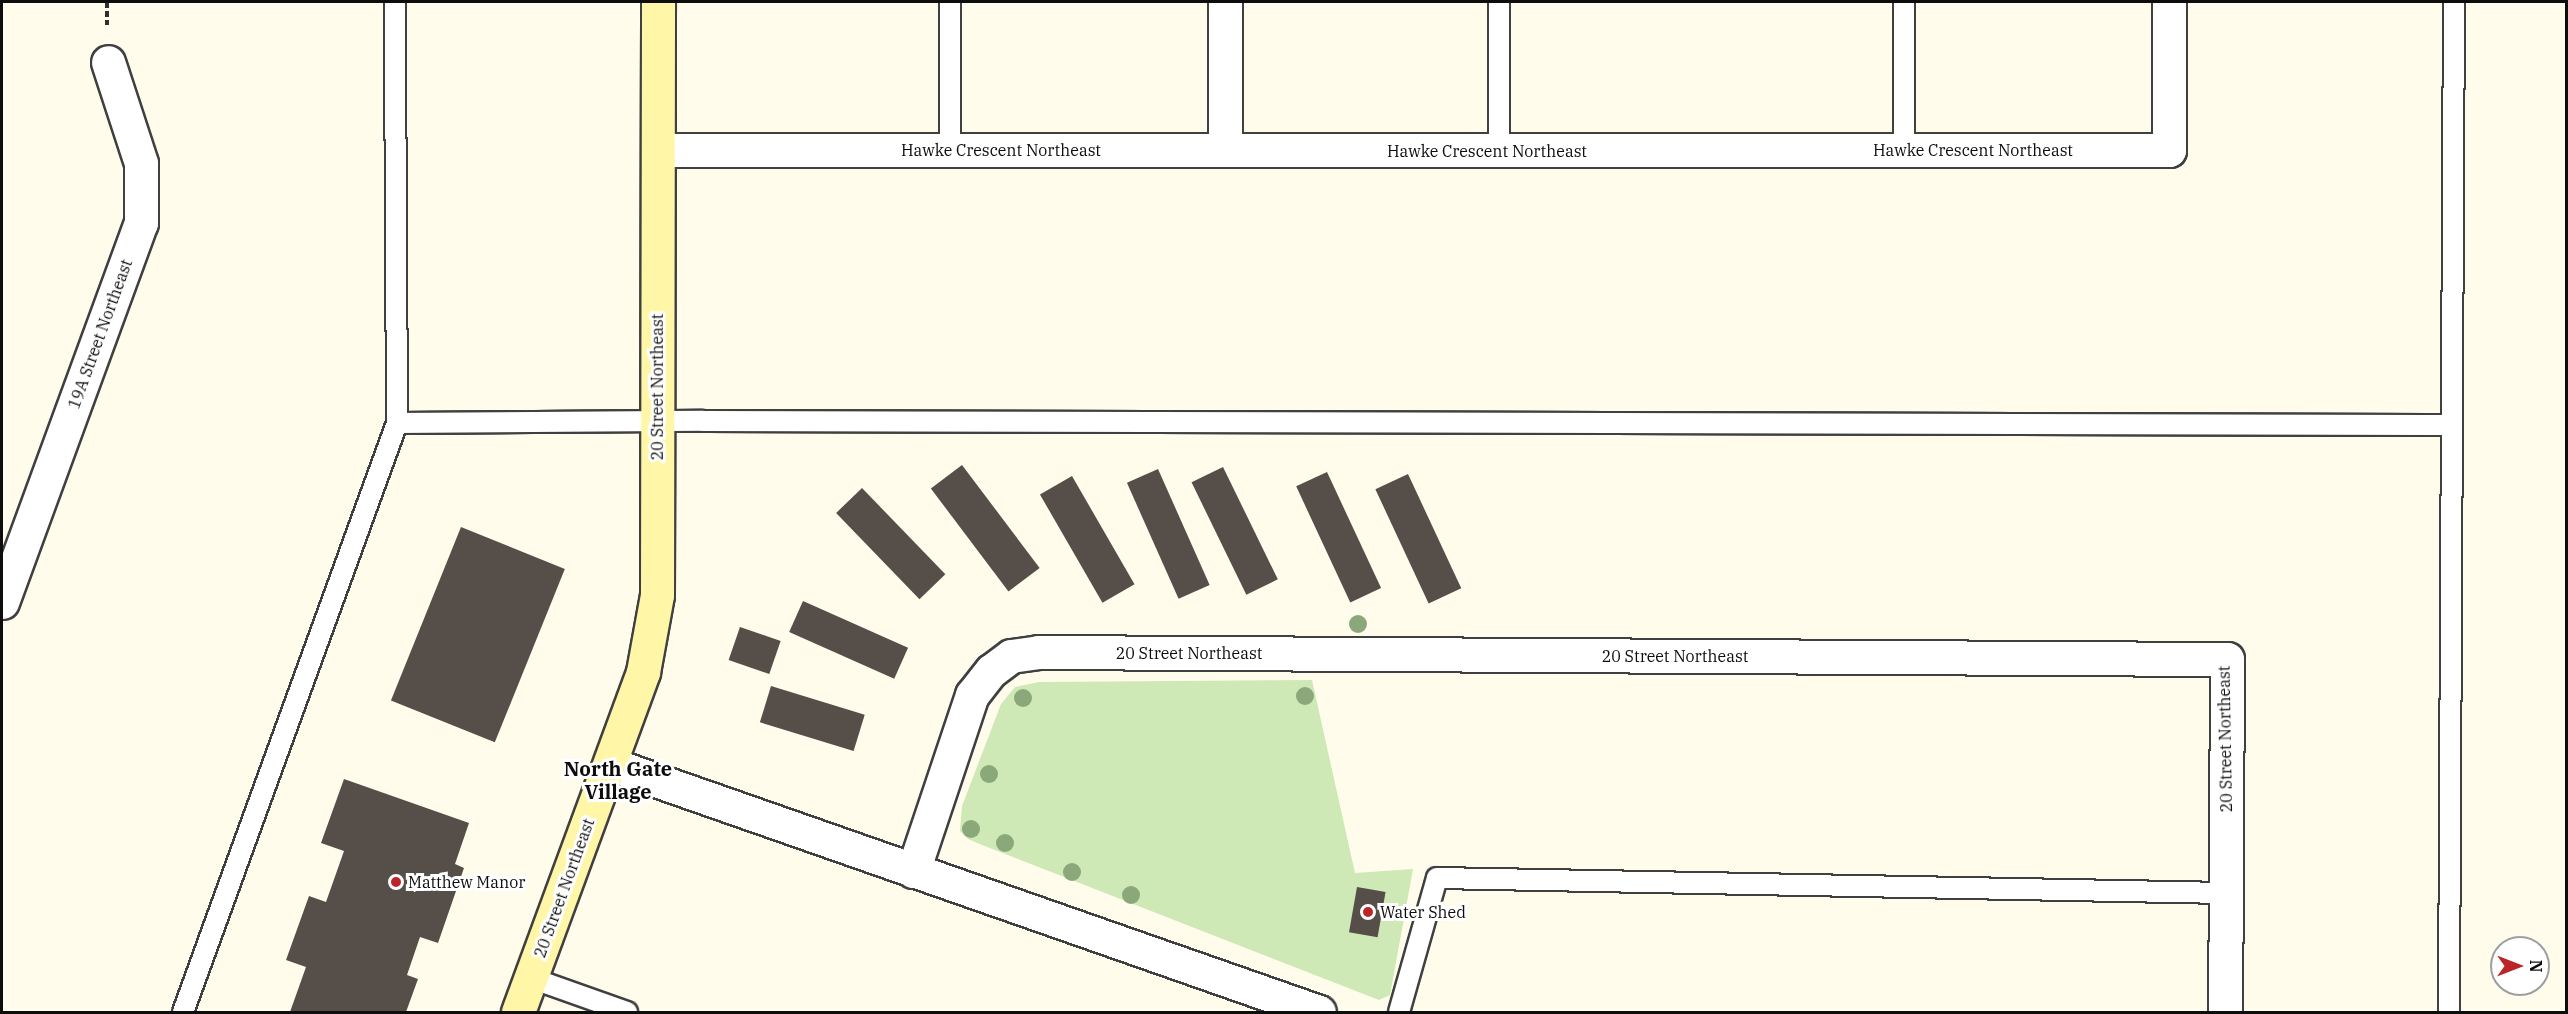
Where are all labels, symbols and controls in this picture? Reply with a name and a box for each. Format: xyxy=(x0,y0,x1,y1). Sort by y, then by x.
street label: Hawke Crescent Northeast xyxy=(901,140,1101,160)
street label: Hawke Crescent Northeast xyxy=(1873,140,2073,160)
street label: Hawke Crescent Northeast xyxy=(1387,141,1587,161)
street label: 19A Street Northeast xyxy=(64,257,136,411)
street label: 20 Street Northeast xyxy=(647,314,667,460)
street label: 20 Street Northeast xyxy=(1116,643,1262,663)
street label: 20 Street Northeast xyxy=(1602,646,1748,666)
street label: 20 Street Northeast xyxy=(2214,666,2236,812)
district label: North Gate Village xyxy=(564,756,672,803)
street label: 20 Street Northeast xyxy=(530,816,598,960)
place label: Matthew Manor xyxy=(408,872,525,892)
marker: Matthew Manor xyxy=(389,875,403,889)
place label: Water Shed xyxy=(1380,902,1466,922)
marker: Water Shed xyxy=(1361,905,1375,919)
north arrow xyxy=(2490,936,2550,996)
text: N xyxy=(2526,960,2546,972)

